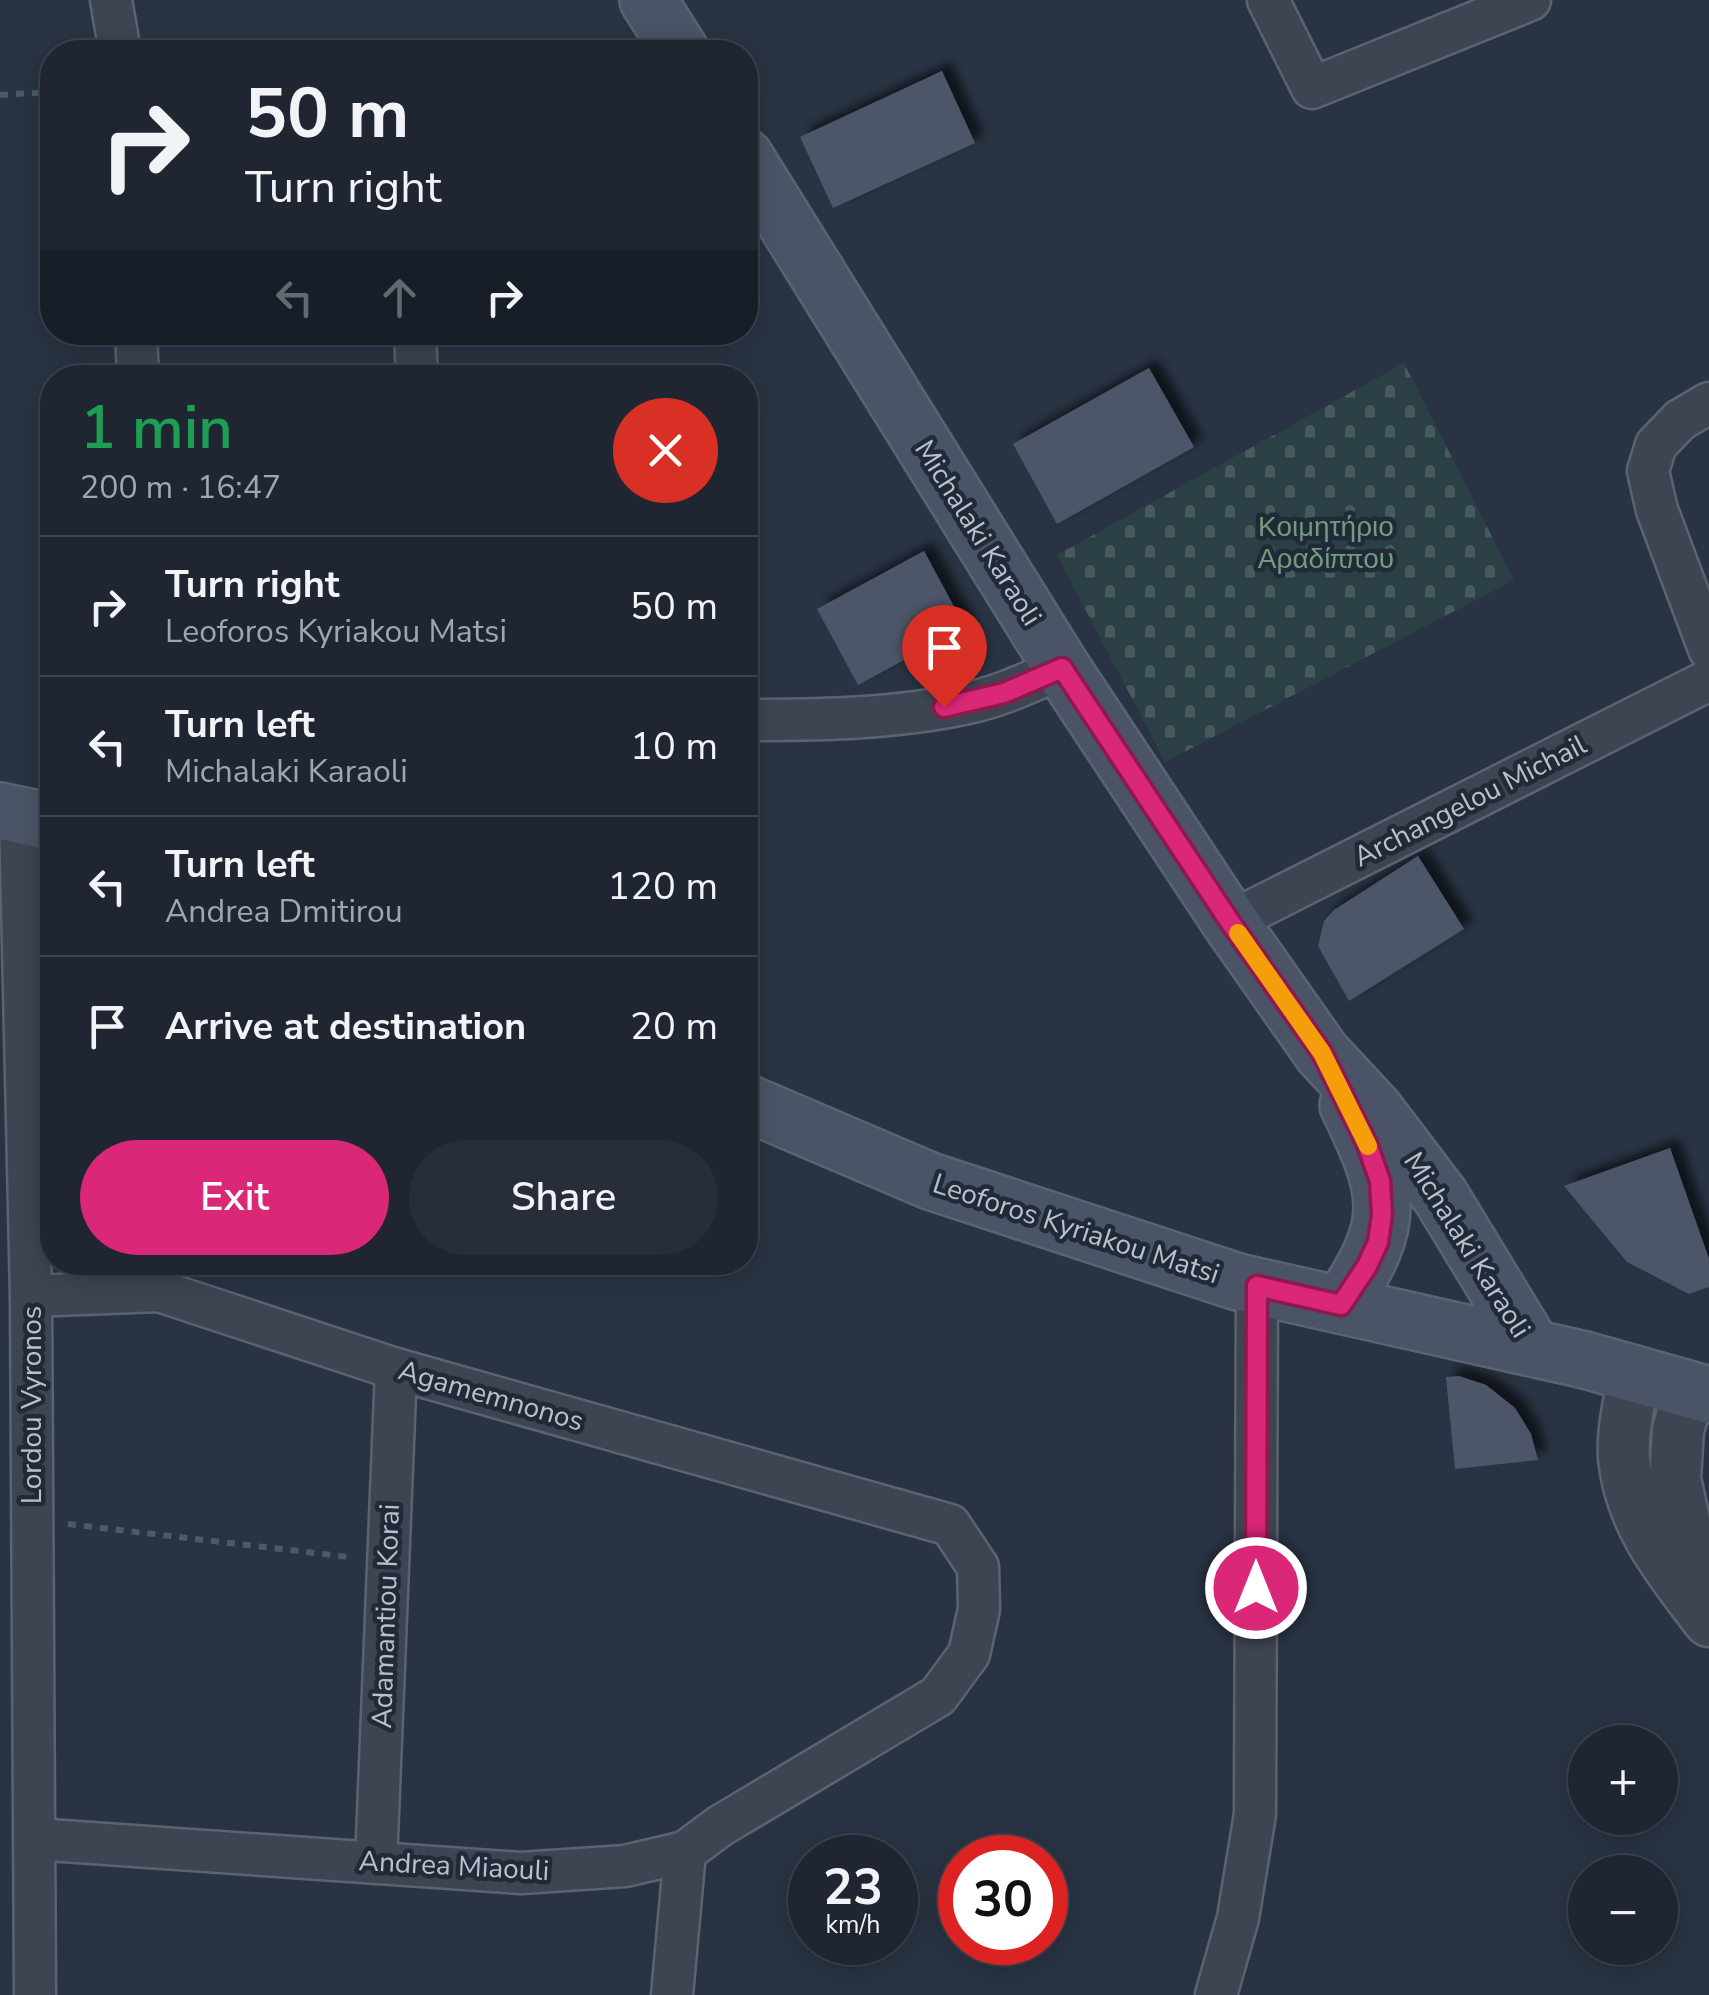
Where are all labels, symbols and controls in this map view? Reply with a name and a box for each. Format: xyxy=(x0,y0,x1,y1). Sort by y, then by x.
text: 50 m xyxy=(245,66,409,162)
icon: right xyxy=(80,80,210,210)
text: Turn right xyxy=(245,157,442,218)
icon: left xyxy=(267,270,322,325)
icon: ahead xyxy=(372,270,427,325)
icon: right xyxy=(477,270,532,325)
text: 1 min xyxy=(80,387,233,469)
button: close xyxy=(613,398,718,503)
street label: Michalaki Karaoli xyxy=(906,433,1050,633)
text: 200 m · 16:47 xyxy=(80,466,281,509)
park label: Κοιμητήριο Αραδίππου xyxy=(1258,508,1394,578)
text: Turn right xyxy=(165,559,340,610)
icon: right xyxy=(80,579,135,634)
text: 50 m xyxy=(630,581,718,632)
pin xyxy=(902,605,987,708)
text: Leoforos Kyriakou Matsi xyxy=(165,610,507,653)
icon: arrive xyxy=(917,620,972,675)
text: Turn left xyxy=(165,699,315,750)
icon: left xyxy=(80,719,135,774)
text: 10 m xyxy=(630,721,718,772)
street label: Archangelou Michail xyxy=(1347,725,1594,876)
text: Michalaki Karaoli xyxy=(165,750,408,793)
text: Turn left xyxy=(165,839,315,890)
icon: left xyxy=(80,859,135,914)
text: 120 m xyxy=(607,861,718,912)
text: Andrea Dmitirou xyxy=(165,890,403,933)
icon: arrive xyxy=(80,999,135,1054)
text: Arrive at destination xyxy=(165,1001,526,1052)
text: 20 m xyxy=(630,1001,718,1052)
button: Exit xyxy=(80,1140,389,1255)
button: Share xyxy=(409,1140,718,1255)
street label: Michalaki Karaoli xyxy=(1395,1145,1539,1345)
street label: Leoforos Kyriakou Matsi xyxy=(928,1165,1224,1293)
street label: Lordou Vyronos xyxy=(13,1306,51,1504)
street label: Agamemnonos xyxy=(394,1351,588,1441)
street label: Adamantiou Korai xyxy=(363,1503,409,1729)
position arrow xyxy=(1204,1536,1308,1640)
map controls xyxy=(1568,1725,1678,1965)
button: + xyxy=(1568,1725,1678,1835)
speed limit sign: 30 xyxy=(938,1835,1068,1965)
street label: Andrea Miaouli xyxy=(358,1842,550,1890)
text: 23 xyxy=(823,1853,883,1922)
button: − xyxy=(1568,1855,1678,1965)
text: km/h xyxy=(825,1908,881,1942)

